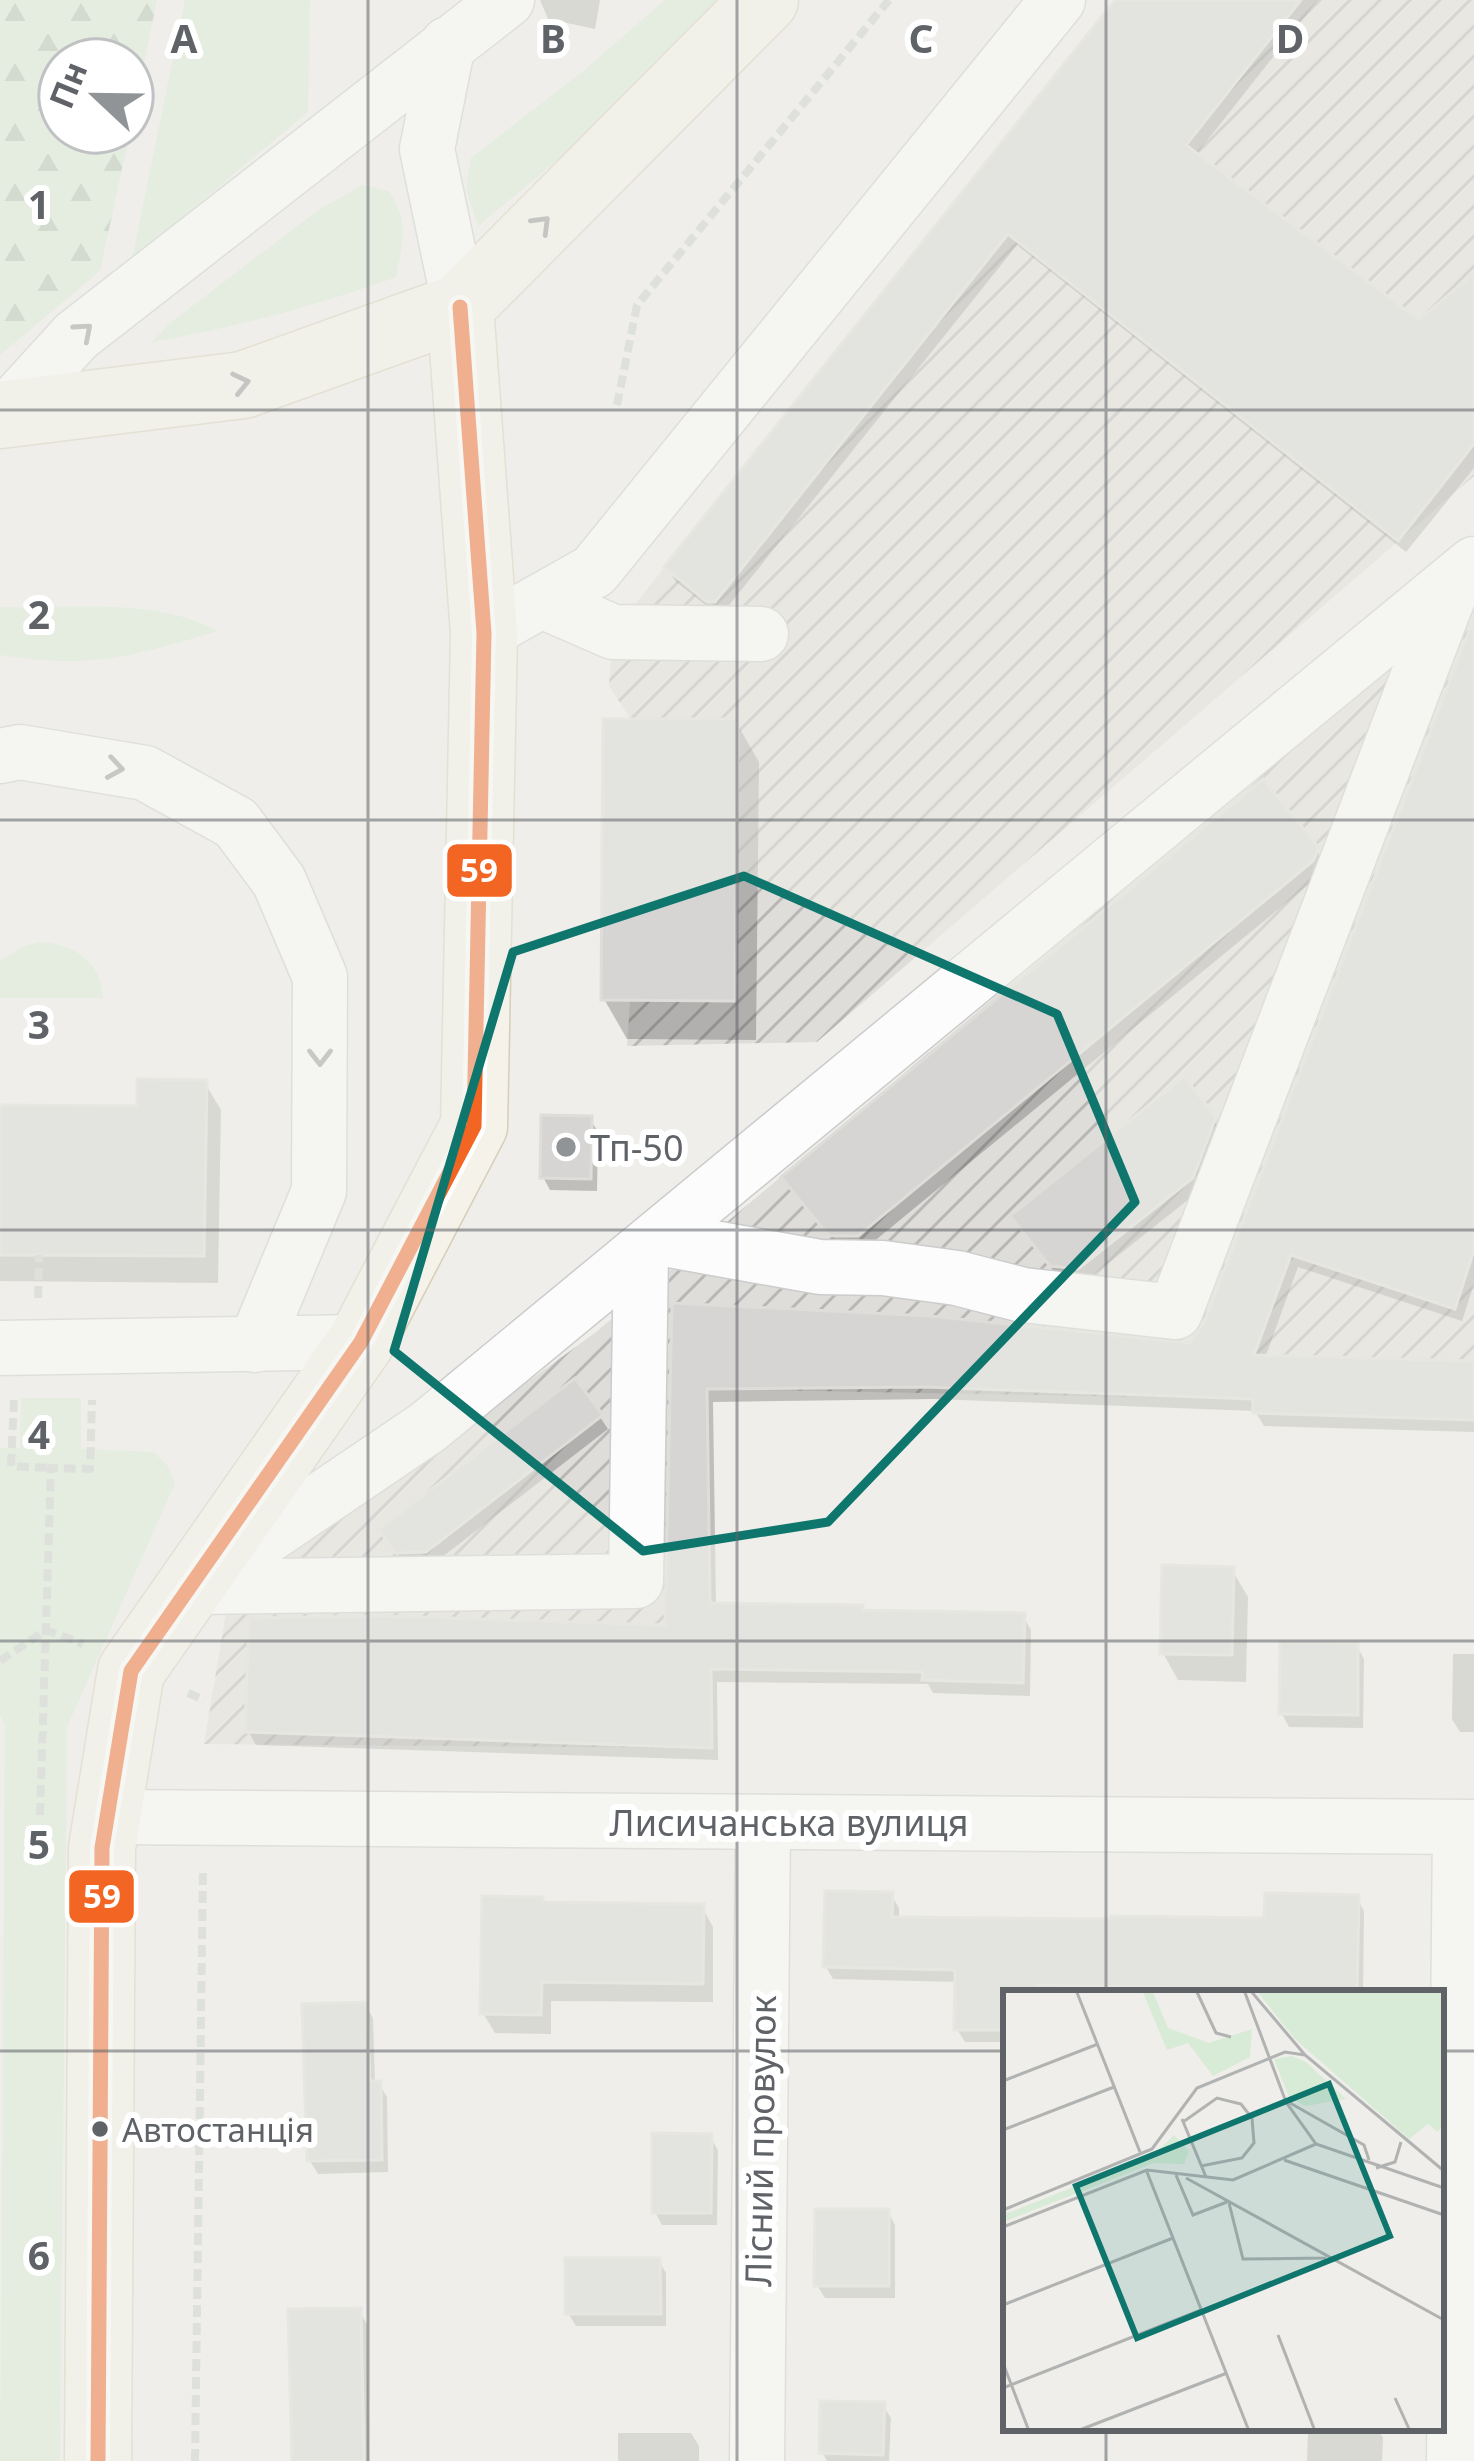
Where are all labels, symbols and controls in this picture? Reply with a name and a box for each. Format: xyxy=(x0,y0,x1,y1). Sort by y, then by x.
text: A xyxy=(171,11,198,64)
text: B xyxy=(540,11,566,64)
text: C xyxy=(908,11,934,64)
text: D xyxy=(1276,11,1304,64)
north arrow xyxy=(36,36,156,156)
text: Пн xyxy=(38,54,97,115)
text: 1 xyxy=(28,177,50,230)
one-way arrow xyxy=(528,216,550,238)
one-way arrow xyxy=(70,323,92,345)
one-way arrow xyxy=(230,371,250,396)
text: 2 xyxy=(28,587,50,640)
one-way arrow xyxy=(106,754,125,780)
line badge: 59 xyxy=(445,842,514,899)
text: 59 xyxy=(460,847,498,892)
text: 3 xyxy=(28,997,50,1050)
one-way arrow xyxy=(307,1049,333,1067)
place label: Тп-50 xyxy=(590,1123,684,1172)
marker: Тп-50 xyxy=(553,1134,579,1160)
text: 4 xyxy=(28,1407,50,1460)
street label: Лисичанська вулиця xyxy=(610,1798,968,1847)
text: 5 xyxy=(28,1817,50,1870)
line badge: 59 xyxy=(67,1868,136,1925)
text: 59 xyxy=(83,1873,121,1918)
inset map xyxy=(1003,1990,1444,2431)
street label: Лісний провулок xyxy=(733,1995,787,2287)
place label: Автостанція xyxy=(122,2107,314,2152)
marker: Автостанція xyxy=(89,2118,111,2140)
text: 6 xyxy=(28,2228,50,2281)

